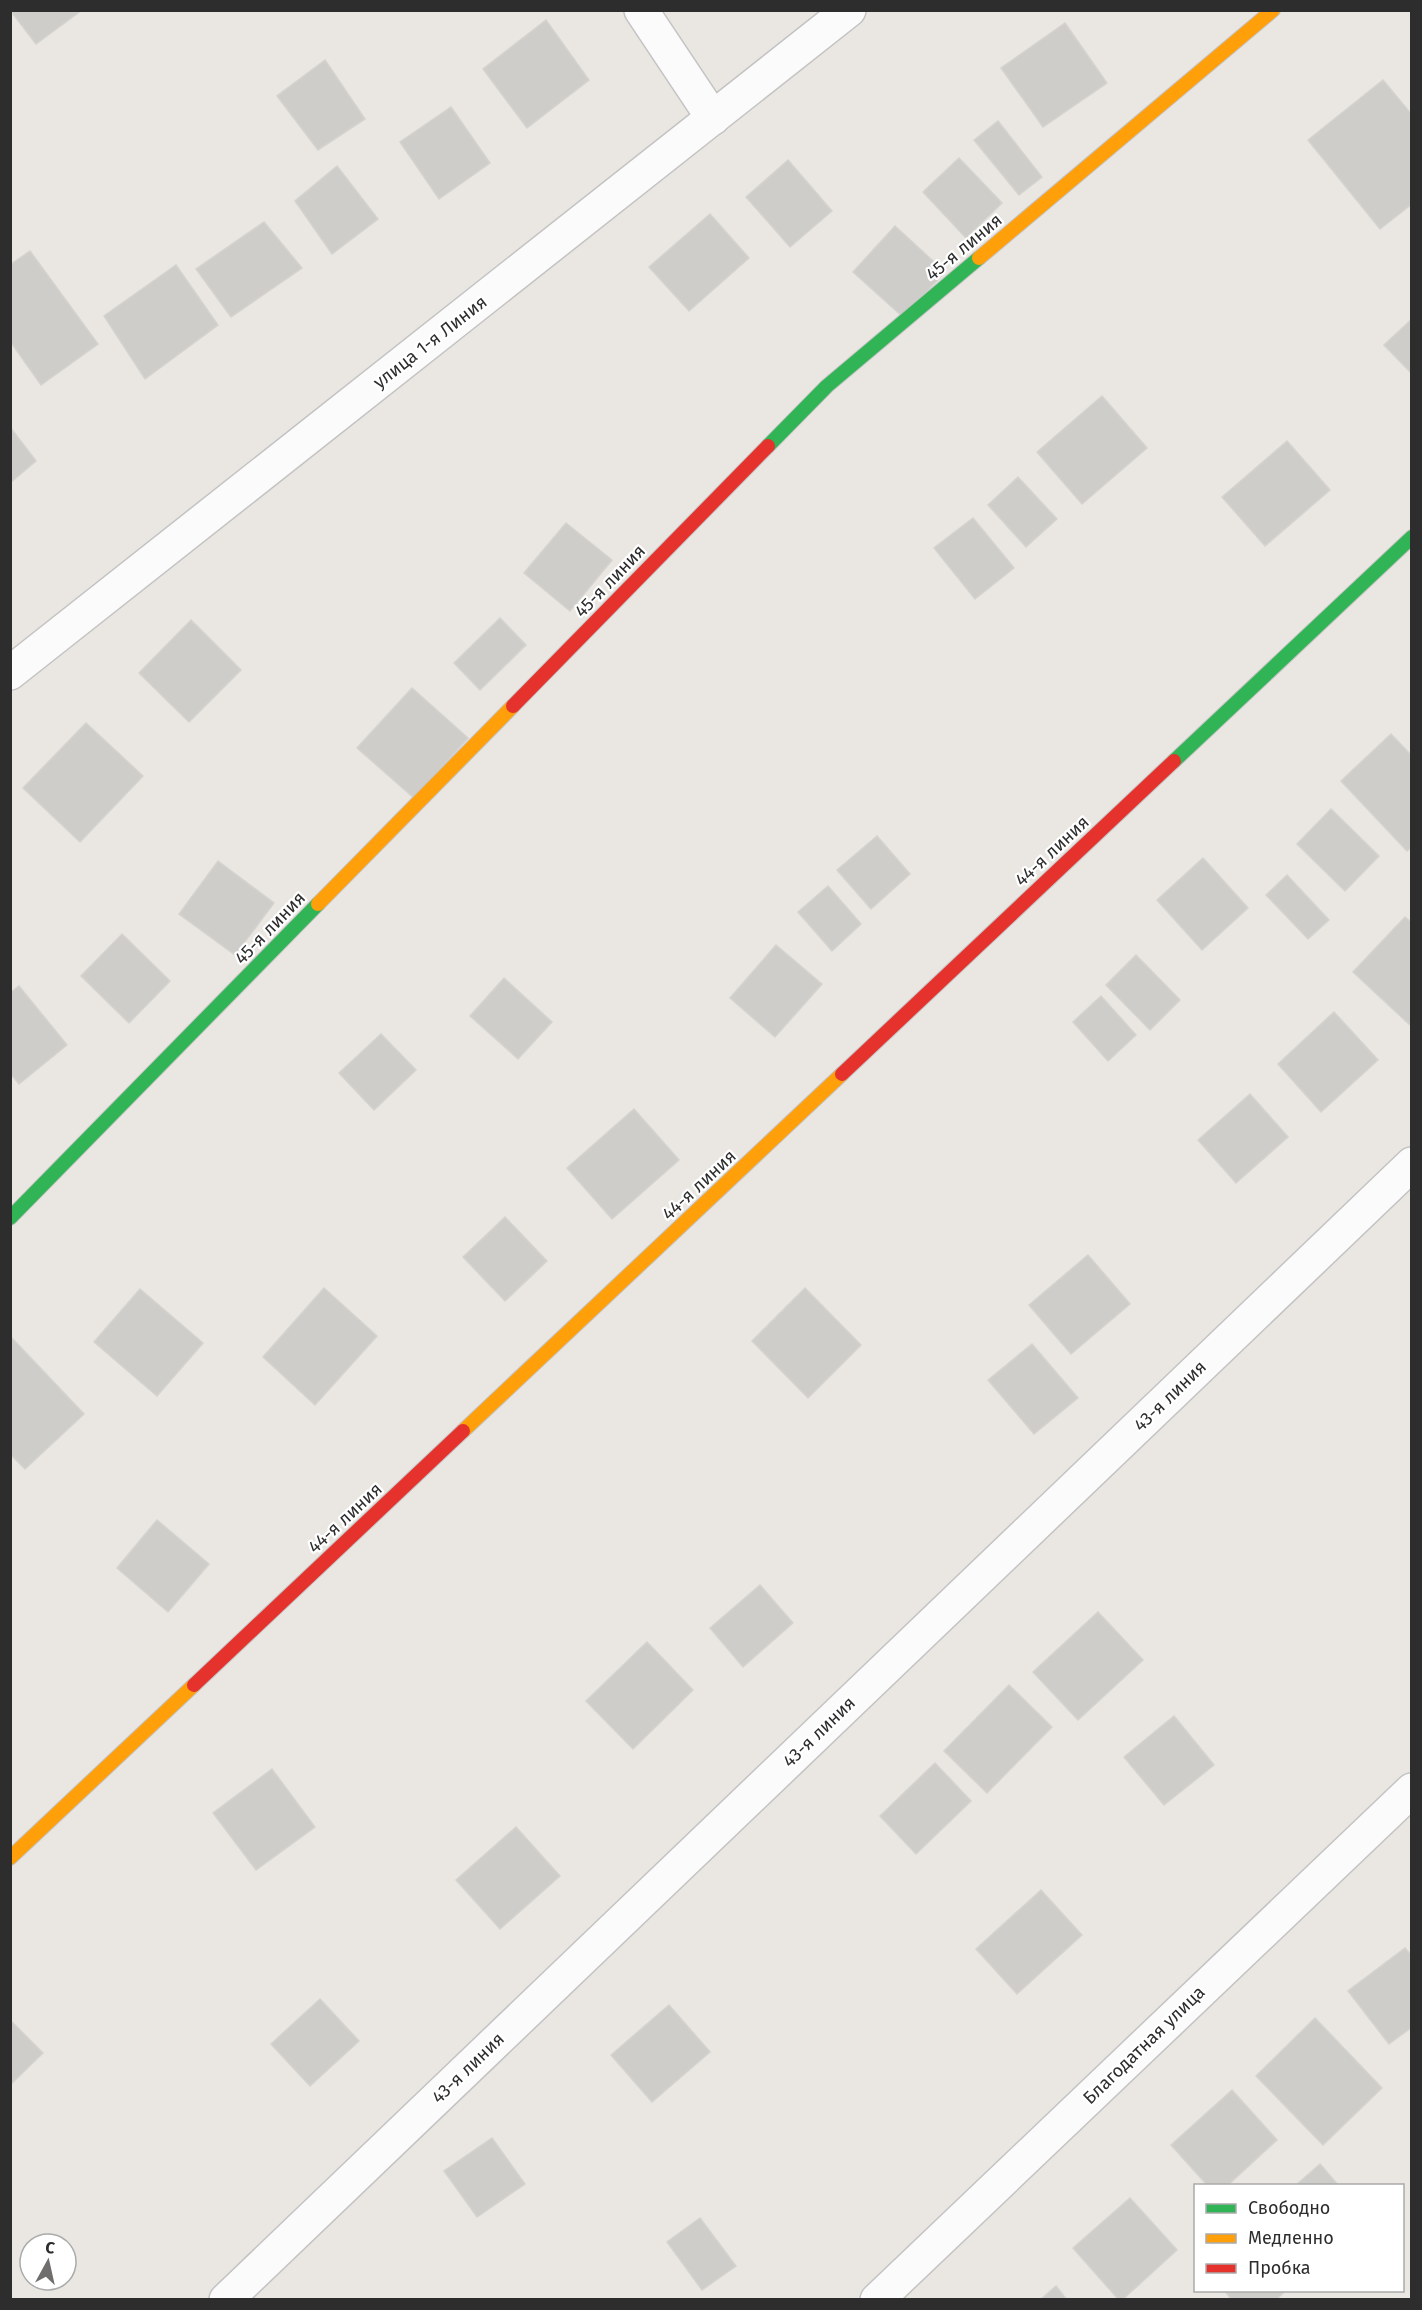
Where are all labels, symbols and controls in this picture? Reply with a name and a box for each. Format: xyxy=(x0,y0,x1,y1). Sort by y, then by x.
street label: 45-я линия xyxy=(921,209,1007,285)
street label: улица 1-я Линия xyxy=(369,291,491,393)
street label: 45-я линия xyxy=(570,540,650,622)
street label: 44-я линия xyxy=(1010,811,1094,891)
street label: 45-я линия xyxy=(230,887,310,969)
street label: 44-я линия xyxy=(657,1145,741,1225)
street label: 43-я линия xyxy=(1129,1356,1211,1436)
street label: 44-я линия xyxy=(303,1478,387,1558)
street label: 43-я линия xyxy=(778,1692,860,1772)
street label: Благодатная улица xyxy=(1078,1981,1210,2109)
street label: 43-я линия xyxy=(427,2028,509,2108)
legend xyxy=(1194,2184,1404,2292)
text: Свободно xyxy=(1248,2197,1330,2219)
text: Медленно xyxy=(1248,2227,1334,2249)
north arrow xyxy=(18,2232,78,2292)
text: С xyxy=(44,2238,57,2258)
text: Пробка xyxy=(1248,2257,1311,2279)

